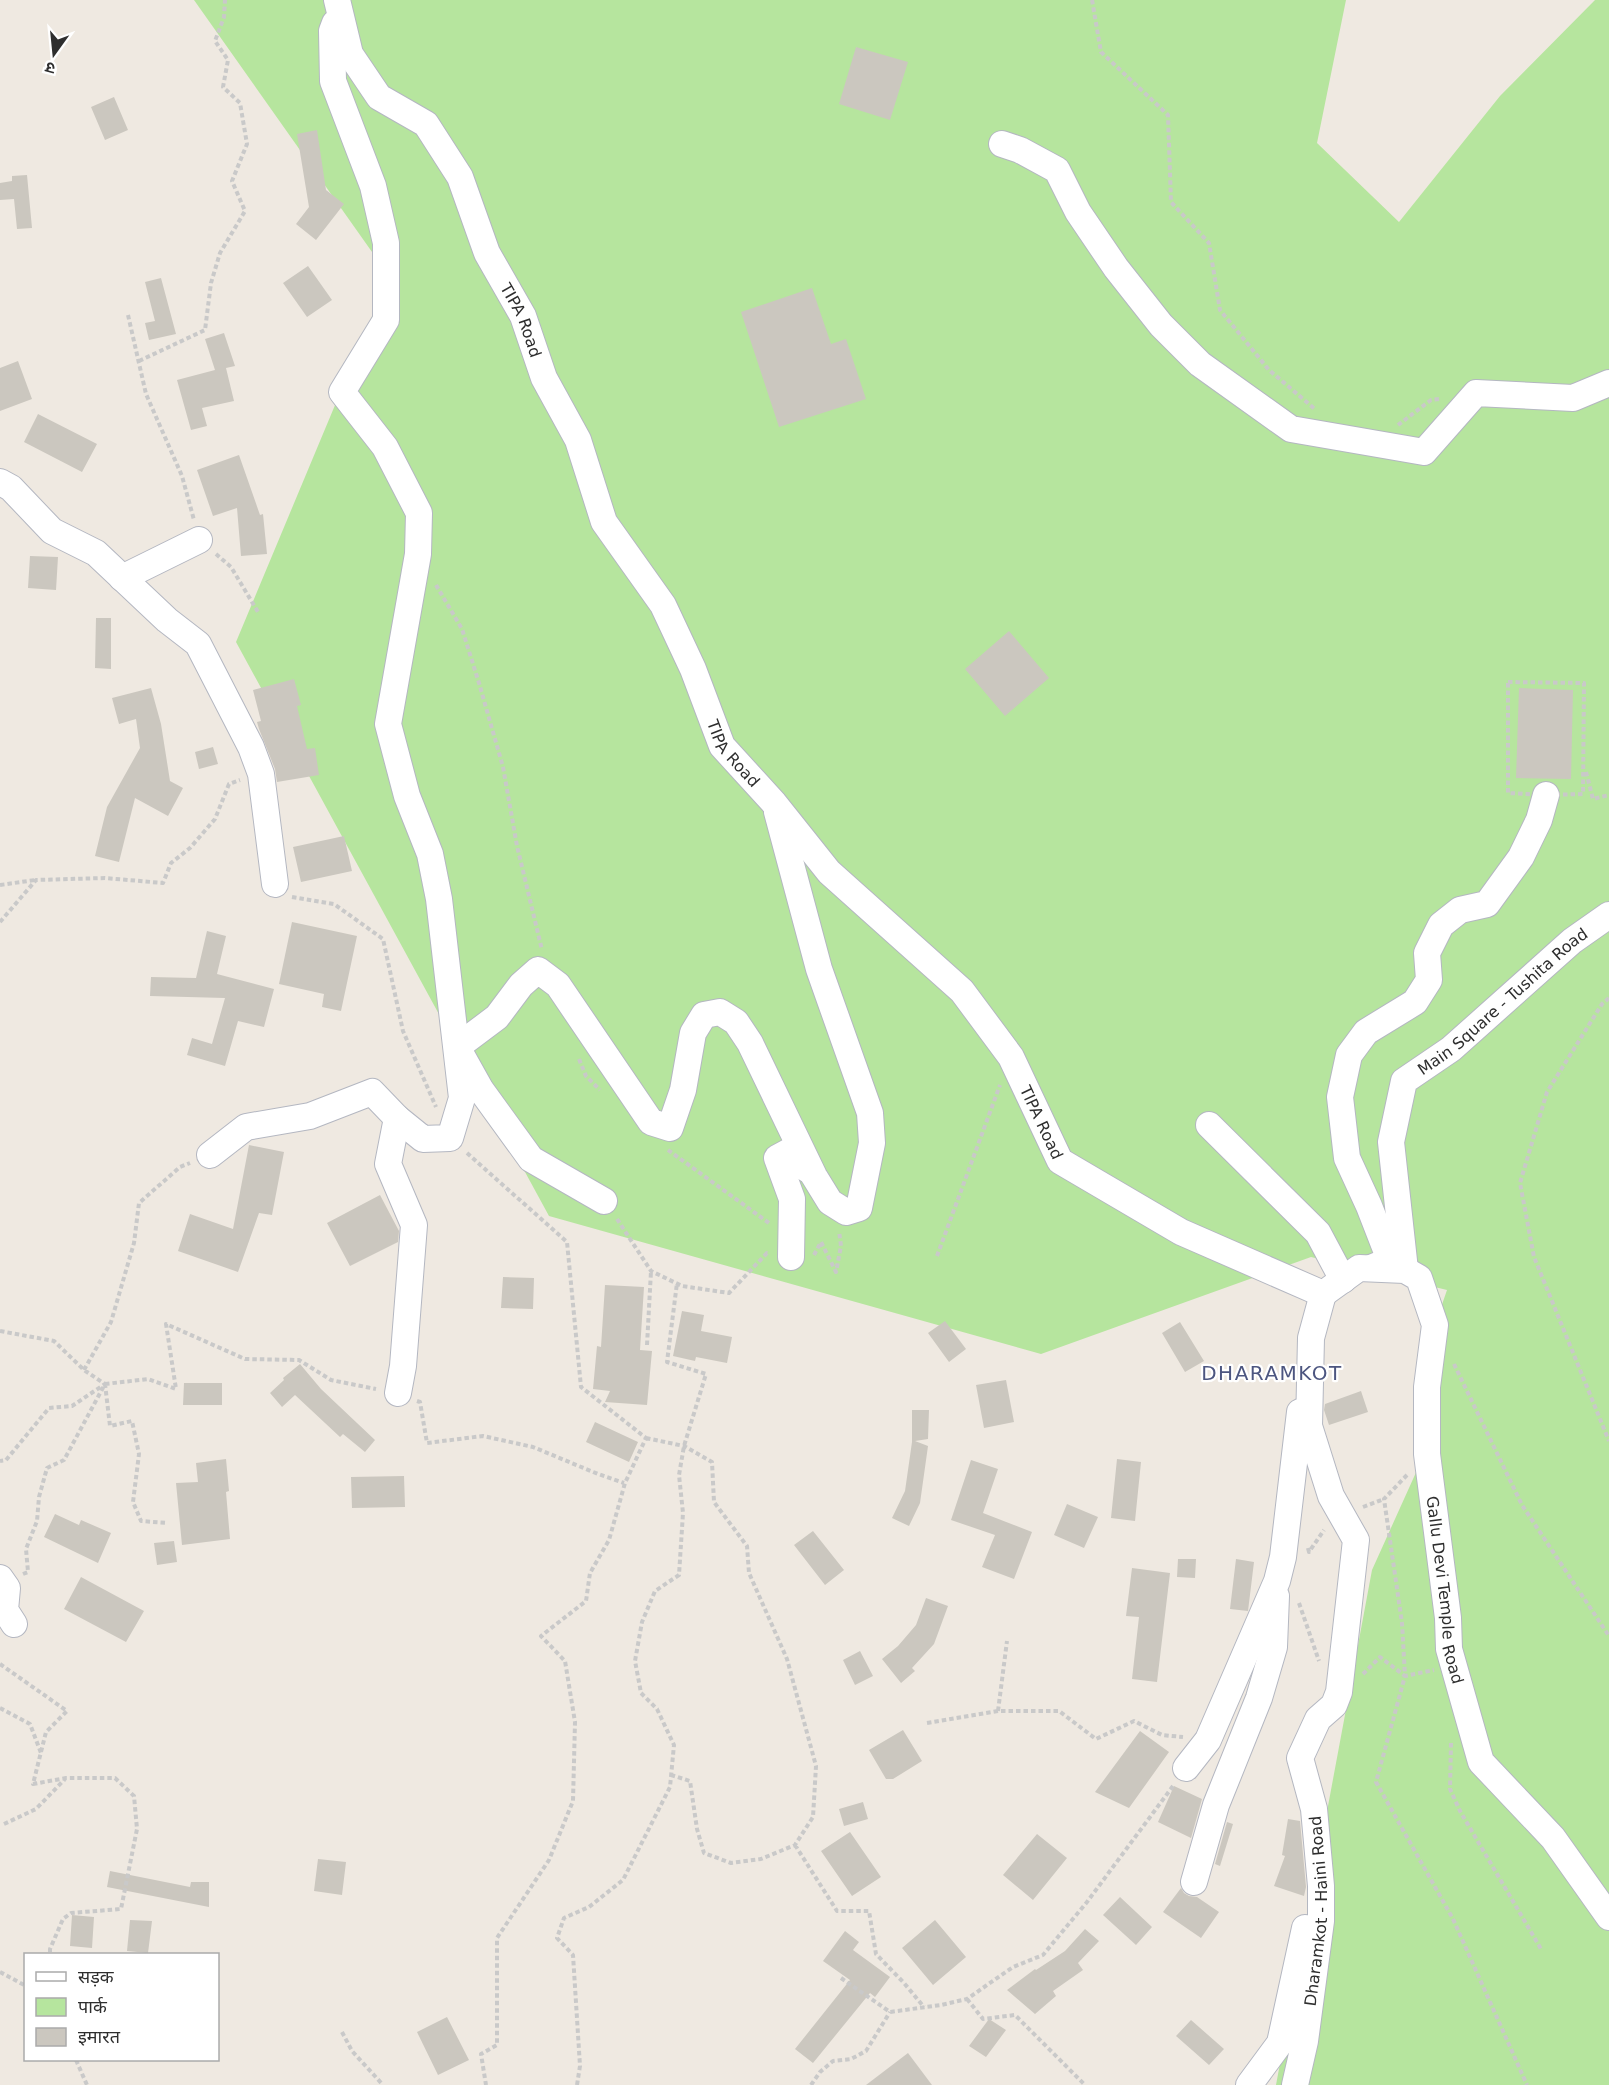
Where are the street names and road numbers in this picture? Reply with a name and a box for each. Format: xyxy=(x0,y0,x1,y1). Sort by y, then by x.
street label: TIPA Road xyxy=(496,279,545,360)
street label: TIPA Road xyxy=(703,716,764,791)
street label: Main Square - Tushita Road xyxy=(1414,924,1591,1079)
street label: TIPA Road xyxy=(1015,1082,1067,1162)
street label: Gallu Devi Temple Road xyxy=(1422,1495,1467,1686)
street label: Dharamkot - Haini Road xyxy=(1301,1815,1331,2007)

